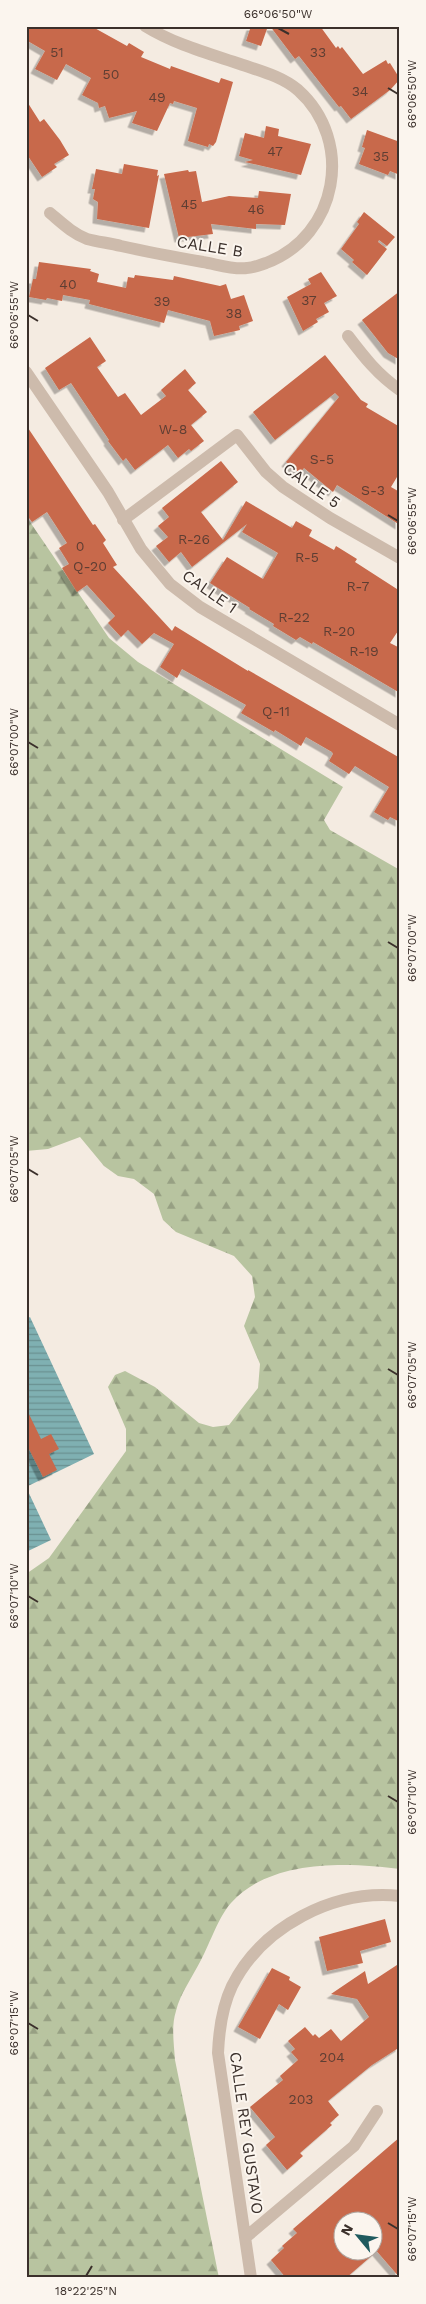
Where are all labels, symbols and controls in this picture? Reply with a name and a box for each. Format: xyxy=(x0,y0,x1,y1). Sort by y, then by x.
text: 66°06'50"W xyxy=(244,7,313,21)
house number: 51 xyxy=(50,44,64,60)
house number: 33 xyxy=(310,44,326,60)
text: 66°06'50"W xyxy=(405,59,419,128)
house number: 50 xyxy=(103,66,119,82)
house number: 34 xyxy=(352,83,368,99)
house number: 49 xyxy=(148,89,166,105)
house number: 47 xyxy=(267,143,283,159)
house number: 35 xyxy=(373,148,389,164)
house number: 45 xyxy=(181,196,197,212)
house number: 46 xyxy=(247,201,265,217)
street label: CALLE B xyxy=(175,232,244,261)
house number: 40 xyxy=(59,276,77,292)
text: 66°06'55"W xyxy=(7,281,21,349)
house number: 37 xyxy=(301,292,317,308)
house number: 39 xyxy=(154,293,170,309)
house number: 38 xyxy=(226,305,242,321)
house number: W-8 xyxy=(159,421,187,437)
house number: S-5 xyxy=(310,451,334,467)
street label: CALLE 5 xyxy=(279,459,344,512)
house number: S-3 xyxy=(361,482,385,498)
text: 66°06'55"W xyxy=(405,487,419,555)
house number: R-26 xyxy=(178,531,210,547)
house number: 0 xyxy=(76,538,84,554)
house number: R-5 xyxy=(295,549,319,565)
house number: Q-20 xyxy=(73,558,107,574)
street label: CALLE 1 xyxy=(179,566,241,617)
house number: R-7 xyxy=(347,578,370,594)
house number: R-22 xyxy=(278,609,310,625)
house number: R-20 xyxy=(323,623,355,639)
house number: R-19 xyxy=(349,643,379,659)
house number: Q-11 xyxy=(262,703,290,719)
text: 66°07'00"W xyxy=(7,707,21,776)
text: 66°07'00"W xyxy=(405,913,419,982)
text: 66°07'05"W xyxy=(7,1135,21,1203)
text: 66°07'05"W xyxy=(405,1341,419,1409)
text: 66°07'10"W xyxy=(7,1563,21,1629)
text: 66°07'10"W xyxy=(405,1769,419,1835)
text: 66°07'15"W xyxy=(7,1990,21,2055)
house number: 204 xyxy=(319,2049,345,2065)
street label: CALLE REY GUSTAVO xyxy=(226,2051,267,2215)
house number: 203 xyxy=(289,2091,313,2107)
text: 66°07'15"W xyxy=(405,2196,419,2261)
north arrow xyxy=(334,2212,384,2262)
text: N xyxy=(337,2221,356,2238)
text: 18°22'25"N xyxy=(55,2284,117,2298)

